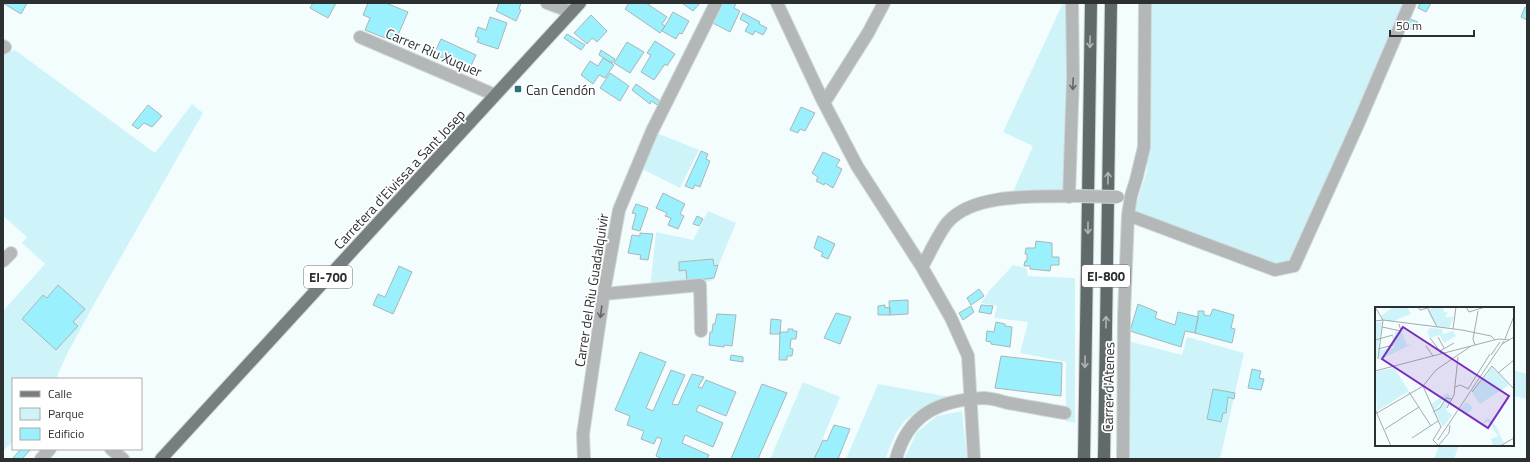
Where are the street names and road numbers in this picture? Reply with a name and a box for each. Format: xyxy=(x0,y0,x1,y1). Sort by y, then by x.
street label: Carrer Riu Xuquer xyxy=(382,22,486,82)
street label: Carretera d'Eivissa a Sant Josep xyxy=(328,104,470,254)
street label: Carrer del Riu Guadalquivir xyxy=(568,211,614,368)
road number: EI-800 xyxy=(1082,265,1130,287)
road number: EI-700 xyxy=(304,266,352,288)
street label: Carrer d'Atenes xyxy=(1097,342,1119,432)

